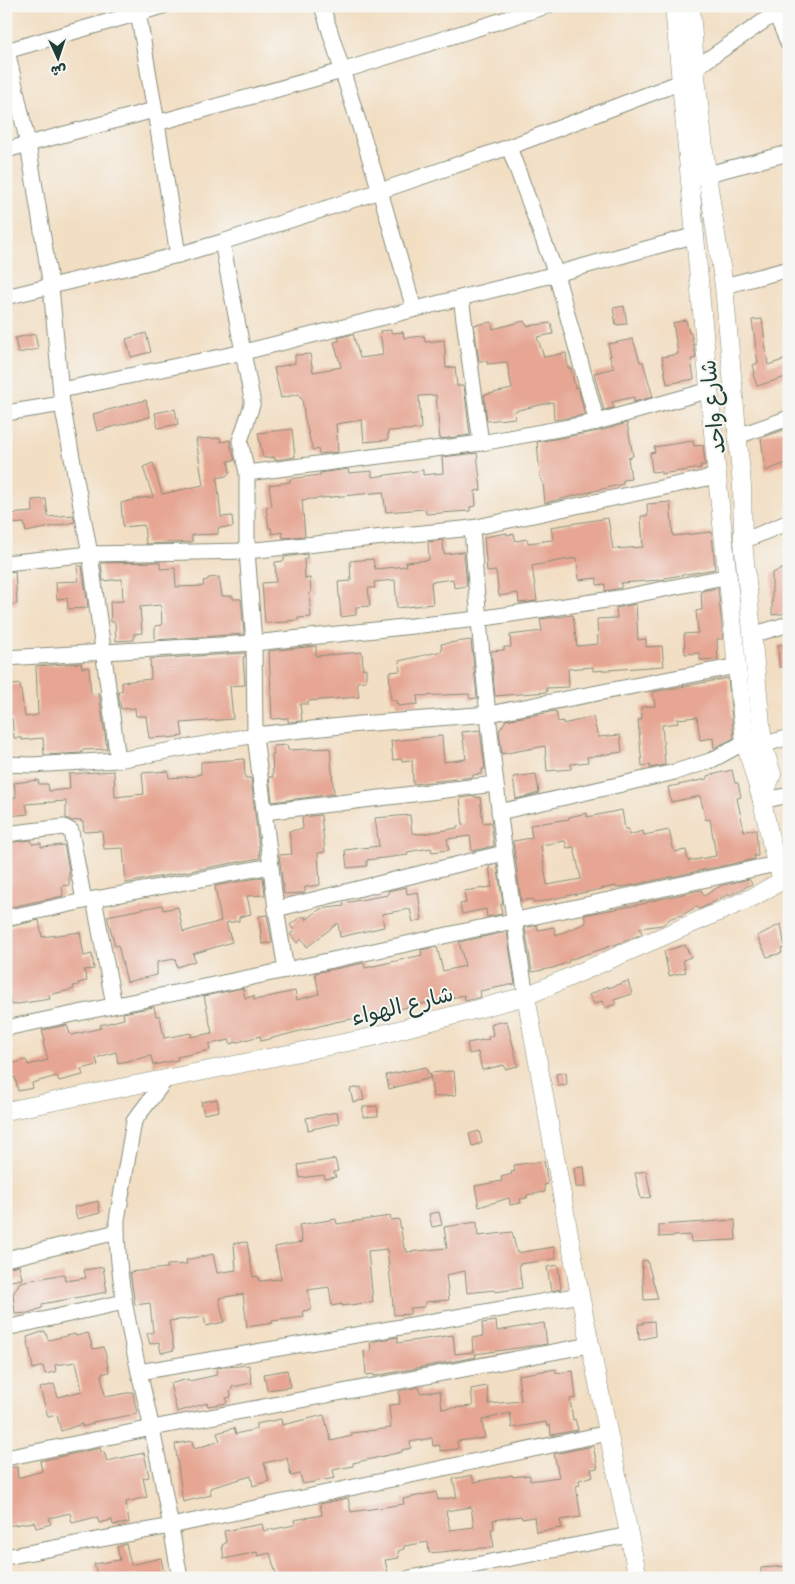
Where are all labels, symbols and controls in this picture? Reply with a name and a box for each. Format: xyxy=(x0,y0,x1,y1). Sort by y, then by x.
north arrow xyxy=(32,32,82,82)
text: ش xyxy=(50,59,67,80)
street label: شارع واحد xyxy=(694,358,736,456)
street label: شارع الهواء xyxy=(348,980,457,1036)

